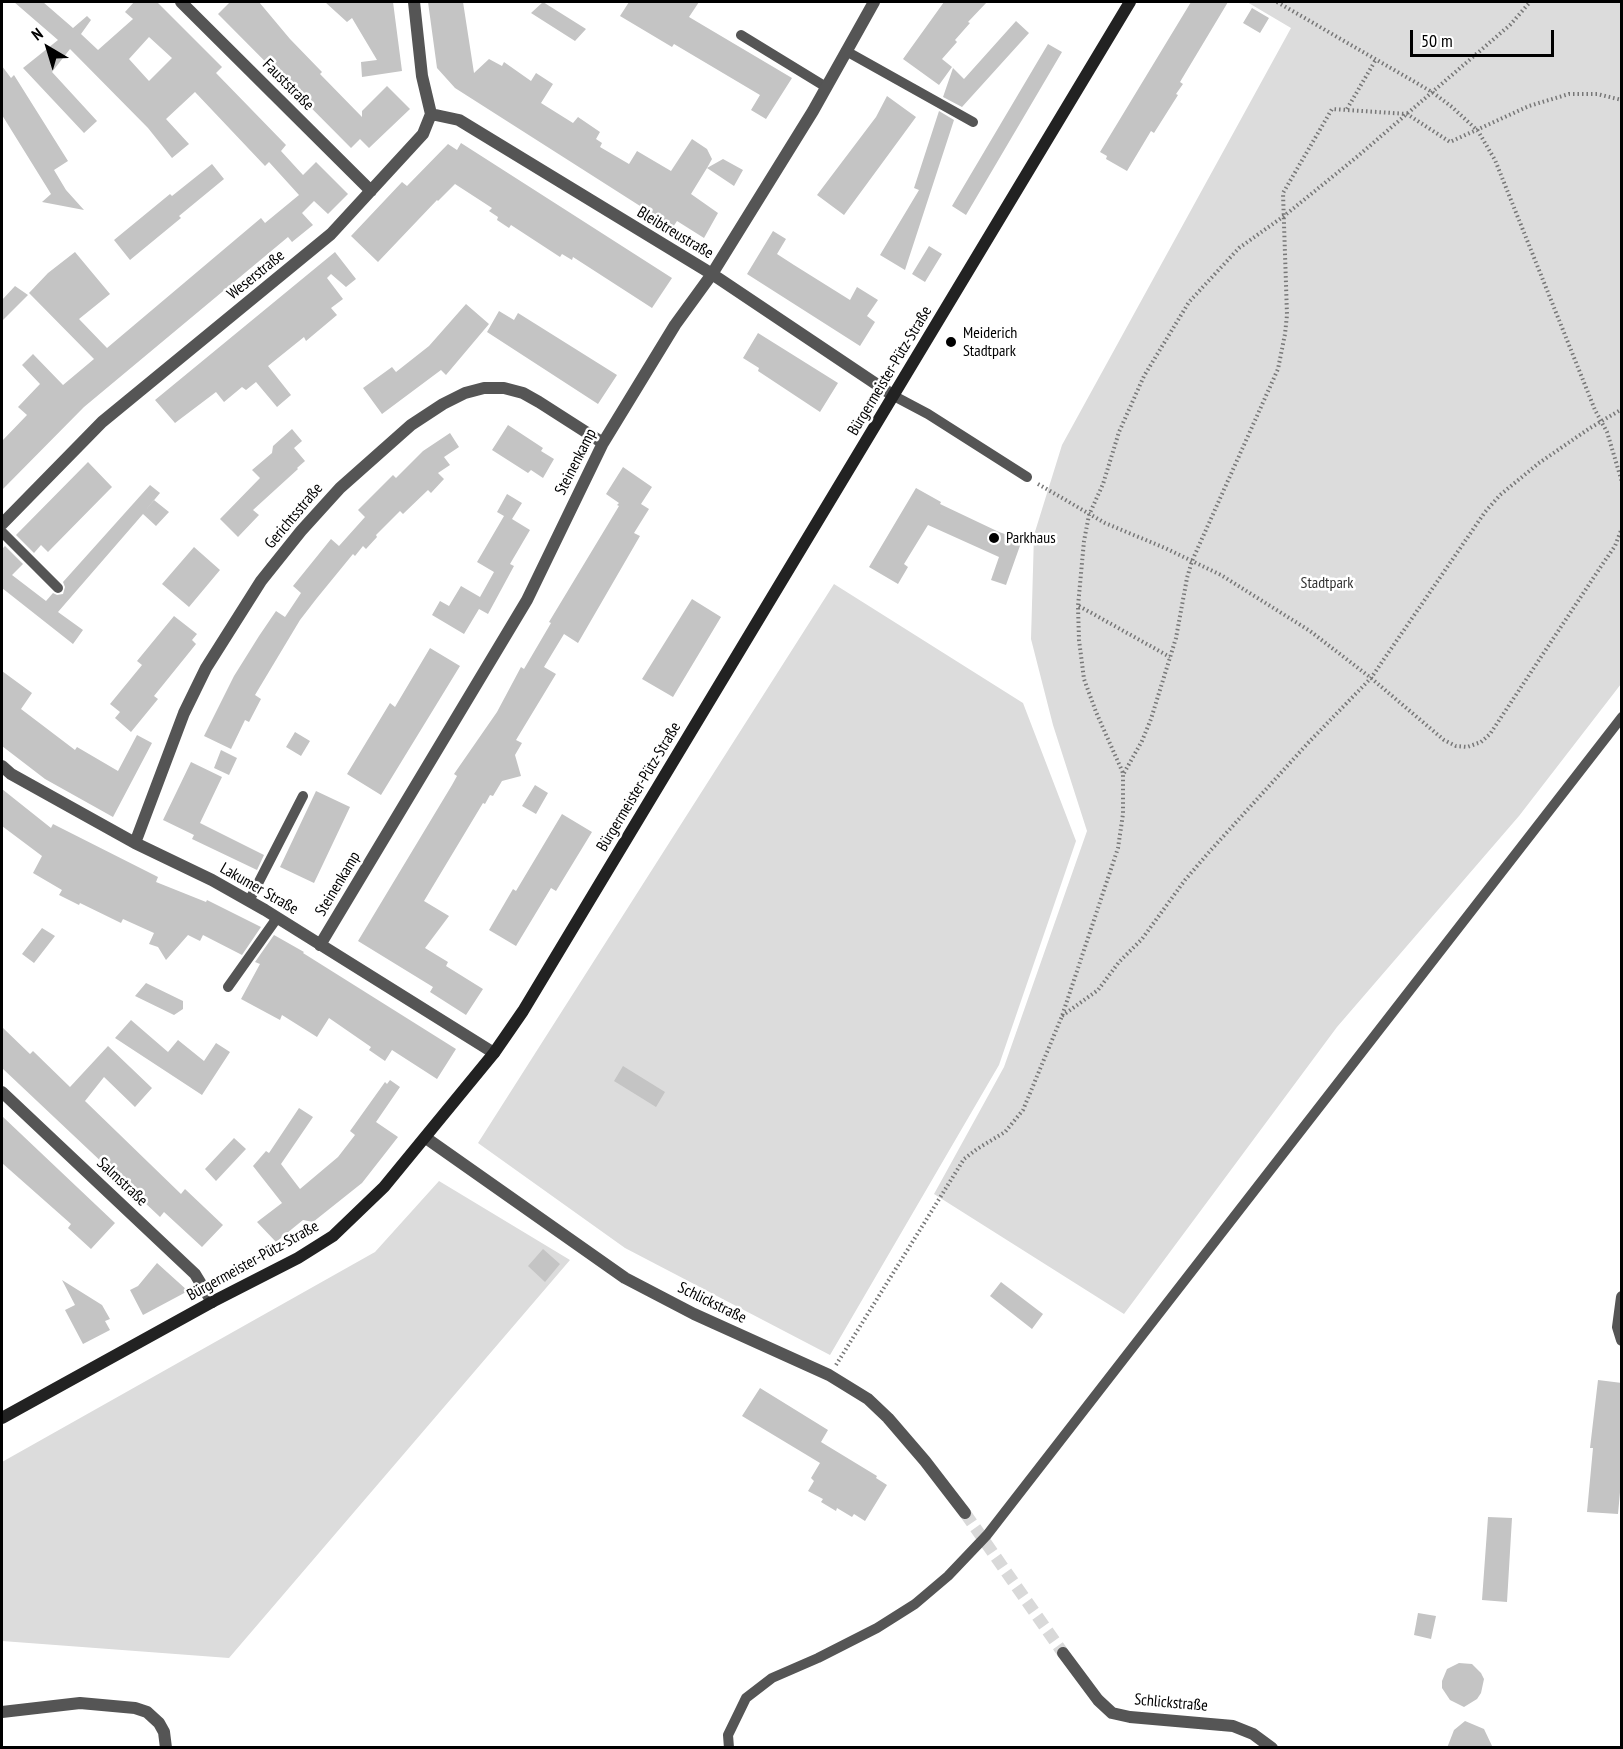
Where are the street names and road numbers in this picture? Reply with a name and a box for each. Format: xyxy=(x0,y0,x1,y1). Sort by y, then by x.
street label: Fauststraße xyxy=(258,55,318,115)
street label: Bleibtreustraße xyxy=(633,203,717,263)
street label: Weserstraße xyxy=(223,246,289,304)
street label: Bürgermeister-Pütz-Straße xyxy=(844,303,936,439)
street label: Steinenkamp xyxy=(551,426,601,498)
street label: Gerichtsstraße xyxy=(261,479,327,553)
street label: Bürgermeister-Pütz-Straße xyxy=(593,719,685,855)
street label: Steinenkamp xyxy=(311,848,365,920)
street label: Lakumer Straße xyxy=(216,859,302,919)
street label: Salmstraße xyxy=(93,1154,151,1210)
street label: Bürgermeister-Pütz-Straße xyxy=(184,1217,322,1305)
street label: Schlickstraße xyxy=(675,1278,749,1328)
street label: Schlickstraße xyxy=(1133,1690,1209,1716)

